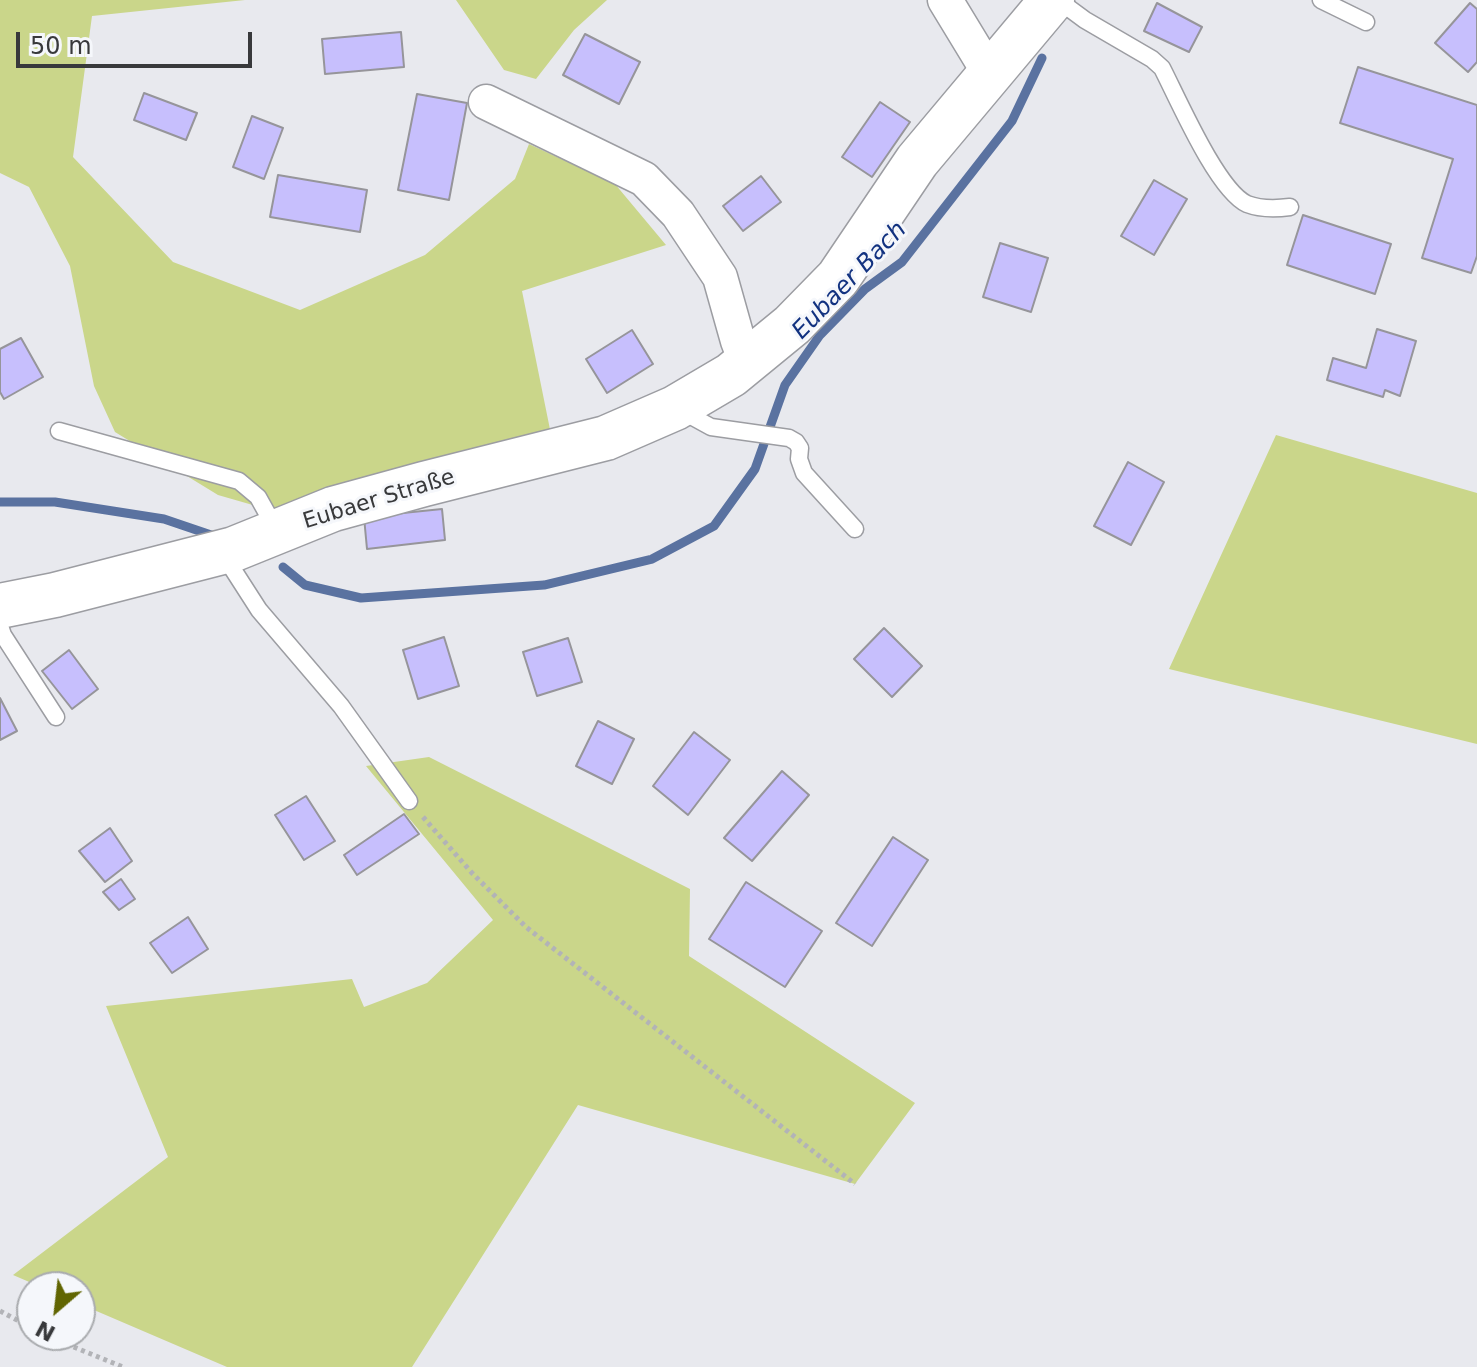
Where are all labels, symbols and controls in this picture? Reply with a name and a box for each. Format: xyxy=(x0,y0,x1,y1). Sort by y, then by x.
scale bar xyxy=(20,16,256,66)
text: 50 m xyxy=(30,32,92,60)
water label: Eubaer Bach xyxy=(787,216,913,346)
street label: Eubaer Straße xyxy=(300,464,458,536)
north arrow xyxy=(16,1271,96,1351)
text: N xyxy=(31,1316,59,1346)

